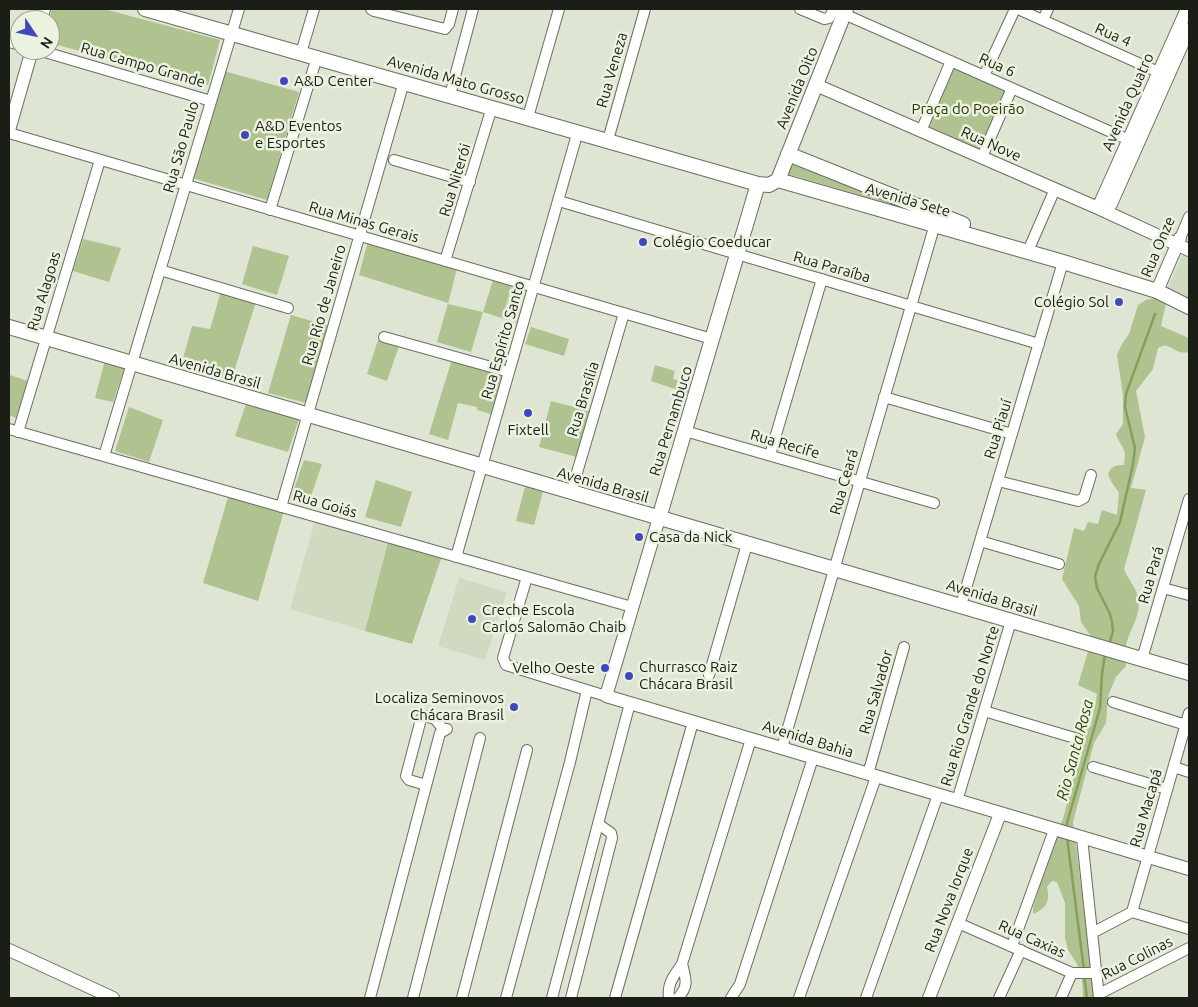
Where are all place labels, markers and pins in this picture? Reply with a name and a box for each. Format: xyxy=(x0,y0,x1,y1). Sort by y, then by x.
place label: A&D Center xyxy=(294,72,373,90)
marker: A&D Center xyxy=(278,75,290,87)
place label: A&D Eventos e Esportes xyxy=(255,117,342,152)
marker: A&D Eventos e Esportes xyxy=(239,129,251,141)
place label: Colégio Coeducar xyxy=(653,233,772,251)
marker: Colégio Coeducar xyxy=(637,236,649,248)
place label: Colégio Sol xyxy=(1034,293,1109,311)
marker: Colégio Sol xyxy=(1113,296,1125,308)
marker: Fixtell xyxy=(522,407,534,419)
place label: Fixtell xyxy=(507,421,549,439)
place label: Casa da Nick xyxy=(649,528,732,546)
marker: Casa da Nick xyxy=(633,531,645,543)
place label: Creche Escola Carlos Salomão Chaib xyxy=(482,601,626,636)
marker: Creche Escola Carlos Salomão Chaib xyxy=(466,613,478,625)
place label: Churrasco Raiz Chácara Brasil xyxy=(639,658,738,693)
place label: Velho Oeste xyxy=(512,659,595,677)
marker: Velho Oeste xyxy=(599,662,611,674)
marker: Churrasco Raiz Chácara Brasil xyxy=(623,670,635,682)
place label: Localiza Seminovos Chácara Brasil xyxy=(375,689,504,724)
marker: Localiza Seminovos Chácara Brasil xyxy=(508,701,520,713)

